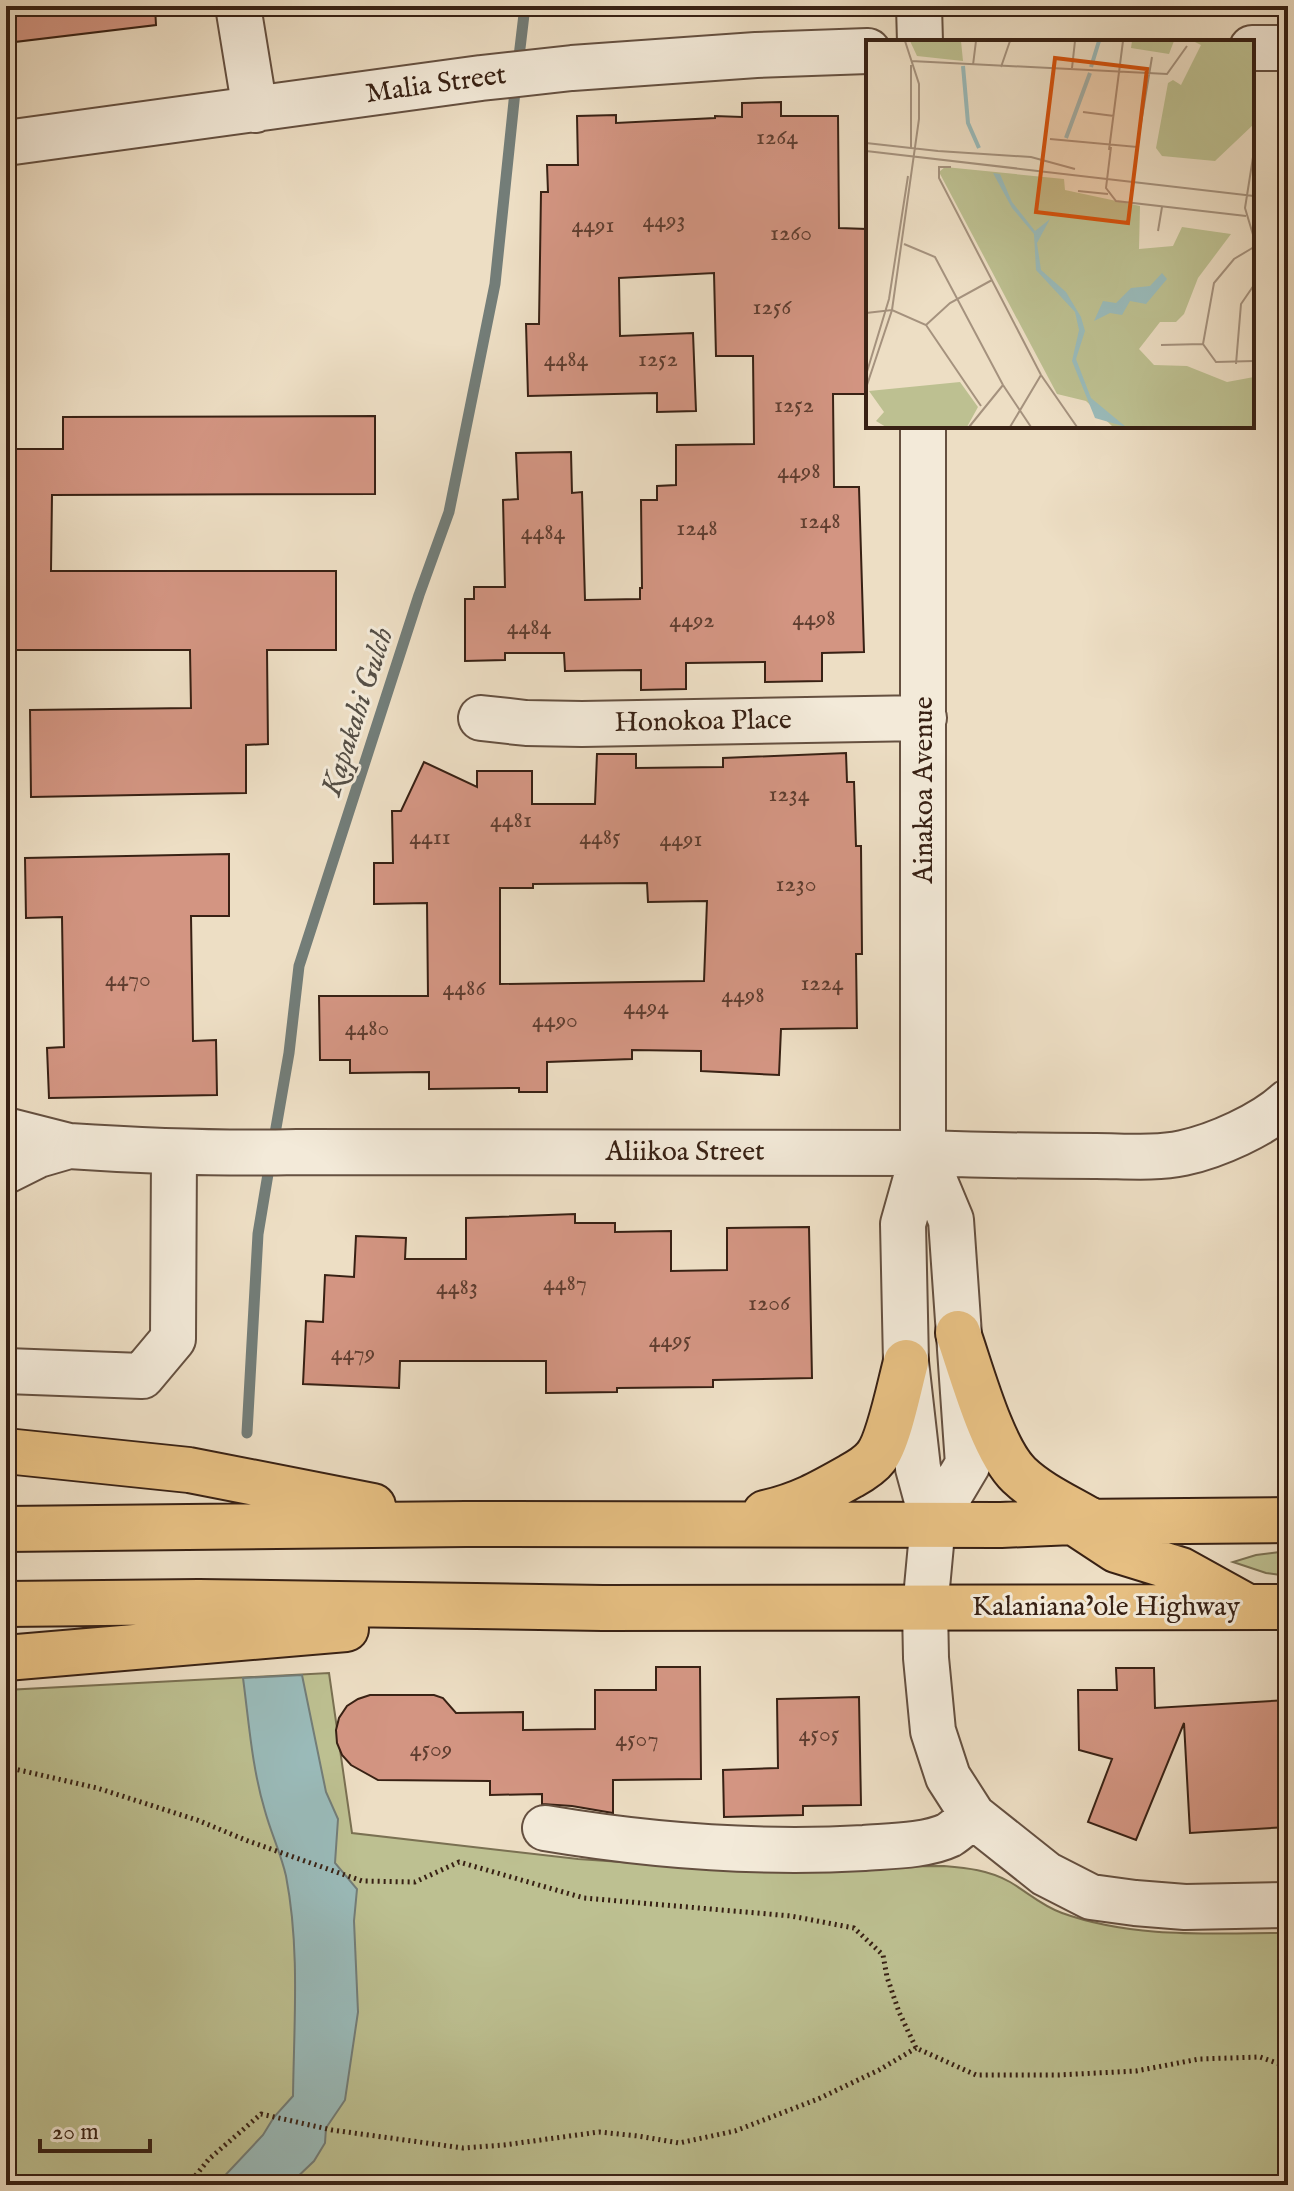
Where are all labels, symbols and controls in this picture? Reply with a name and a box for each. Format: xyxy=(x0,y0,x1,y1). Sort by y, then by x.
inset map xyxy=(866,40,1254,428)
street label: Malia Street xyxy=(364,58,509,112)
house number: 1264 xyxy=(756,122,798,153)
house number: 4493 xyxy=(643,205,685,236)
house number: 4491 xyxy=(572,210,614,241)
house number: 1260 xyxy=(770,218,812,249)
house number: 1256 xyxy=(753,292,792,323)
house number: 4484 xyxy=(544,344,589,375)
house number: 1252 xyxy=(638,344,678,375)
house number: 1252 xyxy=(774,390,814,421)
house number: 4498 xyxy=(777,456,821,487)
house number: 1248 xyxy=(799,506,841,537)
house number: 1248 xyxy=(676,513,718,544)
house number: 4484 xyxy=(521,517,566,548)
house number: 4498 xyxy=(792,603,836,634)
house number: 4492 xyxy=(669,605,715,636)
house number: 4484 xyxy=(507,612,552,643)
water label: Kapakahi Gulch xyxy=(313,623,403,802)
street label: Ainakoa Avenue xyxy=(907,696,942,885)
street label: Honokoa Place xyxy=(614,703,792,741)
house number: 1234 xyxy=(769,779,810,810)
house number: 4481 xyxy=(490,805,532,836)
house number: 4411 xyxy=(409,822,451,853)
house number: 4485 xyxy=(579,822,621,853)
house number: 4491 xyxy=(660,824,702,855)
house number: 1230 xyxy=(776,869,816,900)
house number: 4470 xyxy=(105,964,151,995)
house number: 1224 xyxy=(800,968,844,999)
house number: 4486 xyxy=(442,973,486,1004)
house number: 4498 xyxy=(721,980,765,1011)
house number: 4494 xyxy=(623,992,669,1023)
house number: 4490 xyxy=(532,1005,578,1036)
house number: 4480 xyxy=(345,1013,389,1044)
street label: Aliikoa Street xyxy=(604,1135,765,1170)
house number: 4487 xyxy=(543,1268,587,1299)
house number: 4483 xyxy=(436,1272,478,1303)
house number: 1206 xyxy=(748,1288,791,1319)
house number: 4495 xyxy=(649,1325,692,1356)
house number: 4479 xyxy=(331,1338,375,1369)
street label: Kalaniana’ole Highway xyxy=(972,1590,1240,1625)
house number: 4505 xyxy=(799,1719,840,1750)
house number: 4507 xyxy=(615,1724,659,1755)
house number: 4509 xyxy=(410,1734,452,1765)
scale bar xyxy=(40,2103,150,2153)
text: 20 m xyxy=(52,2117,99,2148)

